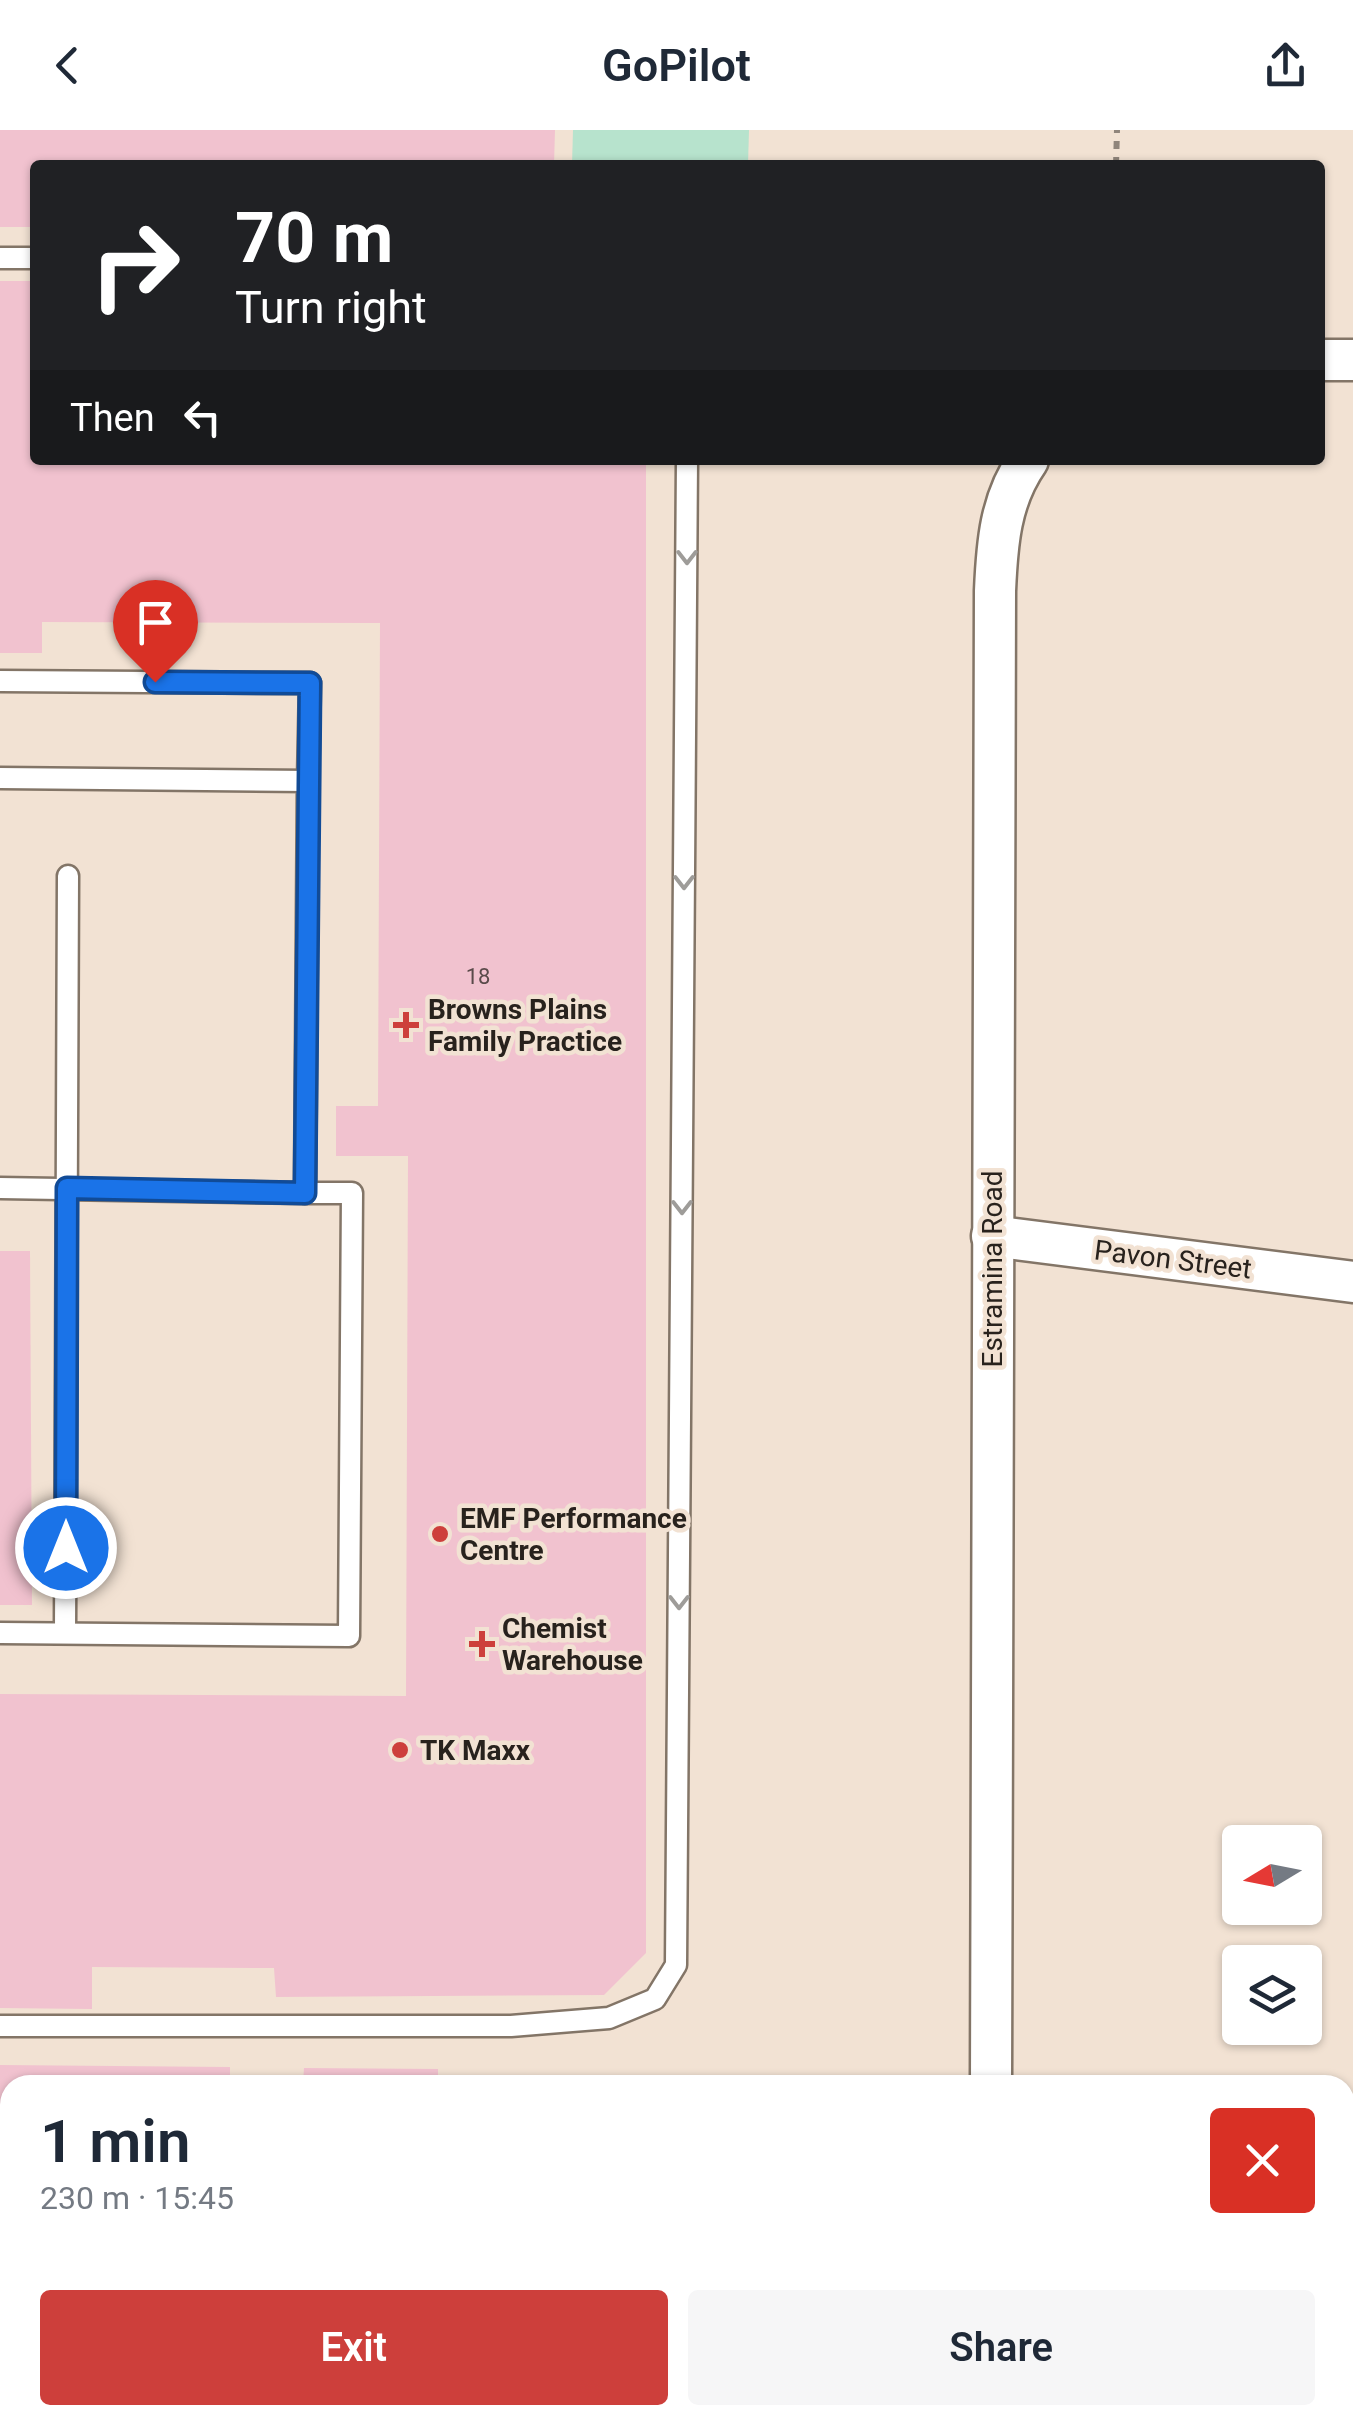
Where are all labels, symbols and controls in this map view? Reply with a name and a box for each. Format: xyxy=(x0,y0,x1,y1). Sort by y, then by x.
icon: back xyxy=(40,38,95,93)
icon: share xyxy=(1258,38,1313,93)
text: GoPilot xyxy=(602,39,751,92)
text: 70 m xyxy=(235,197,393,279)
icon: right xyxy=(70,200,200,330)
text: Turn right xyxy=(235,281,427,334)
icon: left xyxy=(175,390,230,445)
text: Then xyxy=(70,396,155,440)
one-way arrow xyxy=(676,550,697,566)
pin xyxy=(113,580,198,683)
icon: arrive xyxy=(128,595,183,650)
one-way arrow xyxy=(673,876,695,891)
house number: 18 xyxy=(466,964,490,989)
place label: Browns Plains Family Practice xyxy=(428,993,622,1058)
marker: Browns Plains Family Practice xyxy=(393,1012,419,1038)
street label: Estramina Road xyxy=(976,1171,1009,1367)
one-way arrow xyxy=(671,1200,693,1216)
street label: Pavon Street xyxy=(1092,1233,1253,1286)
position arrow xyxy=(14,1496,118,1600)
place label: EMF Performance Centre xyxy=(460,1502,687,1567)
marker: EMF Performance Centre xyxy=(429,1523,451,1545)
one-way arrow xyxy=(668,1596,690,1611)
place label: Chemist Warehouse xyxy=(502,1612,643,1677)
marker: Chemist Warehouse xyxy=(471,1633,493,1655)
place label: TK Maxx xyxy=(420,1734,531,1767)
marker: TK Maxx xyxy=(389,1739,411,1761)
north arrow xyxy=(1222,1825,1322,1925)
map controls xyxy=(1222,1825,1322,2045)
button: layers xyxy=(1222,1945,1322,2045)
text: 1 min xyxy=(40,2106,190,2177)
button: close xyxy=(1210,2108,1315,2213)
text: 230 m · 15:45 xyxy=(40,2179,234,2217)
button: Exit xyxy=(40,2290,668,2405)
button: Share xyxy=(688,2290,1315,2405)

